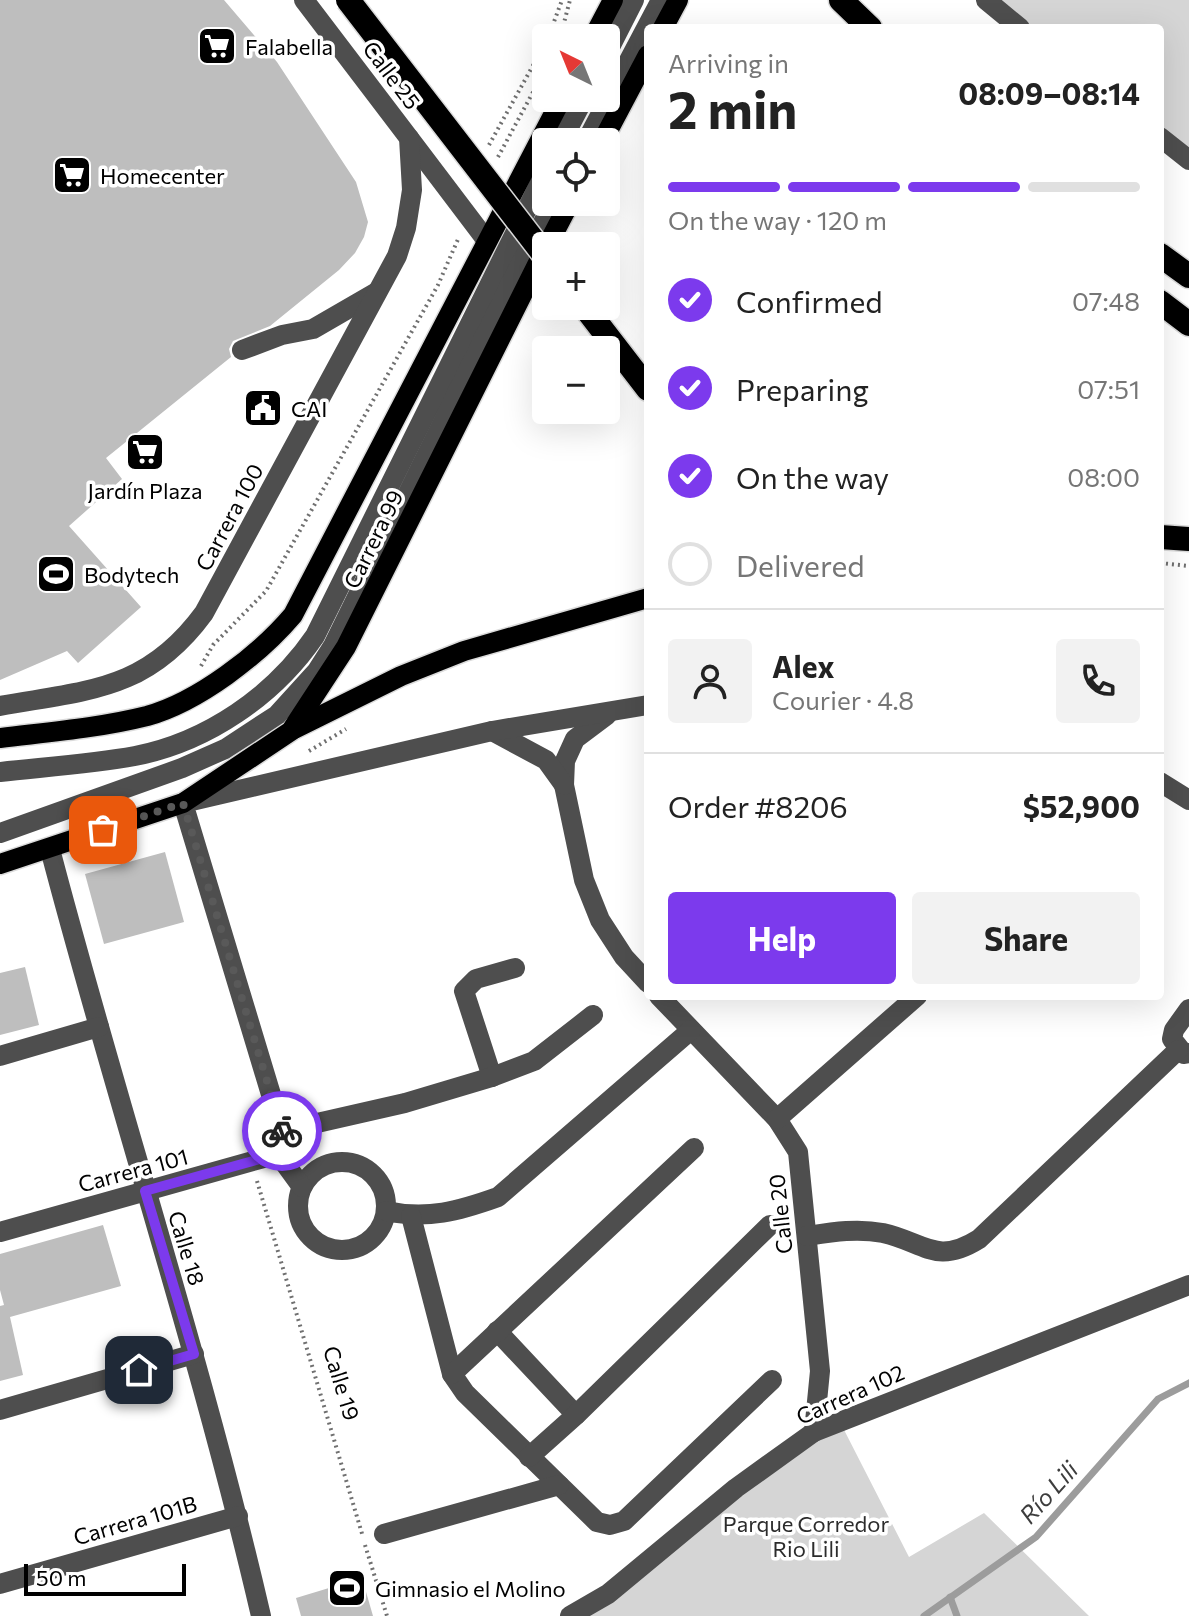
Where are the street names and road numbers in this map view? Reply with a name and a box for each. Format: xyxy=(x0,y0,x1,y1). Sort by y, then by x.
street label: Calle 25 xyxy=(358,36,426,114)
street label: Carrera 100 xyxy=(189,459,269,575)
street label: Carrera 99 xyxy=(338,485,408,593)
street label: Carrera 101 xyxy=(75,1142,191,1198)
street label: Calle 20 xyxy=(762,1173,798,1255)
street label: Calle 18 xyxy=(163,1208,211,1288)
street label: Calle 19 xyxy=(318,1343,366,1423)
street label: Carrera 102 xyxy=(792,1358,908,1430)
street label: Carrera 101B xyxy=(70,1490,200,1550)

